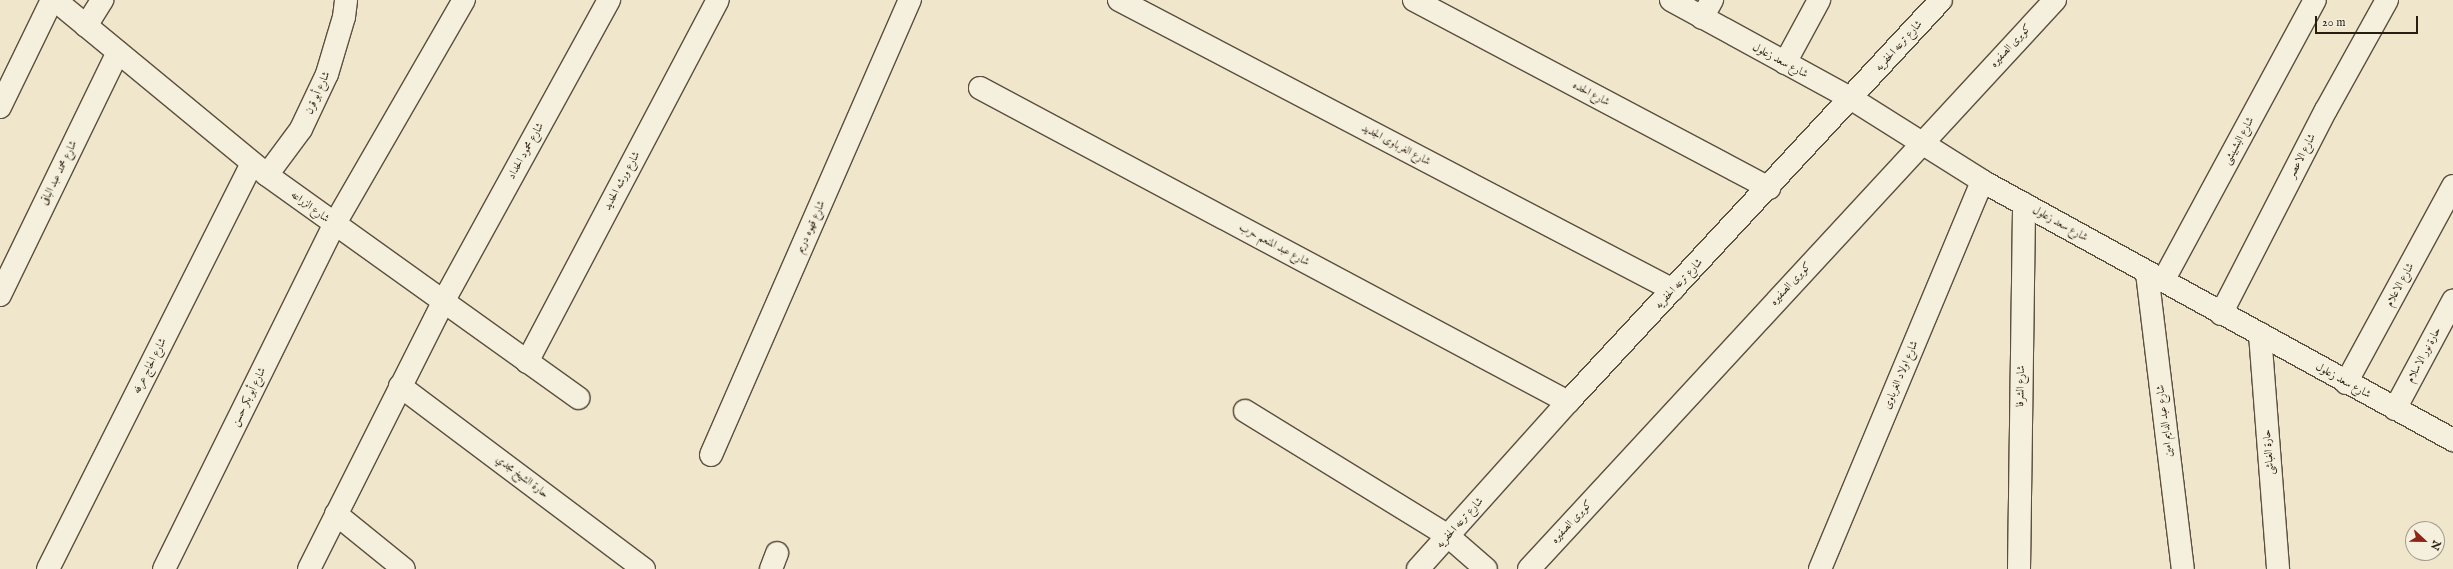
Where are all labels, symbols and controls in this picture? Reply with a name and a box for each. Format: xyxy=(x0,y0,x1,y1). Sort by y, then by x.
scale bar xyxy=(2317,8,2420,34)
text: 20 m xyxy=(2322,15,2345,30)
street label: شارع ترعه الحفريه xyxy=(1873,18,1925,74)
street label: كوبرى الصفيره xyxy=(1988,22,2034,70)
street label: شارع سعد زعلول xyxy=(1750,41,1810,81)
street label: شارع أبو قرن xyxy=(303,69,333,117)
street label: شارع الحده xyxy=(1570,79,1612,109)
street label: شارع البشبيشى xyxy=(2221,115,2257,167)
street label: شارع محمود الحداد xyxy=(505,120,547,182)
street label: شارع الغرباوى الجديد xyxy=(1359,121,1433,169)
street label: شارع الاعصر xyxy=(2285,132,2319,180)
street label: شارع محمد عبد الباقى xyxy=(38,139,80,207)
street label: شارع ورشه الحديد xyxy=(601,149,643,213)
street label: شارع الزراعه xyxy=(288,188,332,226)
street label: شارع قهوه دريم xyxy=(794,199,828,255)
street label: شارع سعد زعلول xyxy=(2030,203,2090,245)
street label: شارع عبد المنعم حرب xyxy=(1236,221,1312,269)
street label: شارع ترعه الحفريه xyxy=(1652,256,1706,312)
street label: كوبرى الصفيره xyxy=(1768,260,1814,308)
street label: شارع الاعلام xyxy=(2383,261,2417,309)
street label: حارة نور الاسلام xyxy=(2404,325,2444,385)
street label: شارع الحاج عرفه xyxy=(130,336,170,396)
street label: شارع اولاد الغرباوى xyxy=(1881,339,1921,411)
street label: شارع سعد زعلول xyxy=(2313,360,2373,402)
street label: شارع أبو بكر حسن xyxy=(229,365,269,429)
street label: شارع الشرفا xyxy=(2014,365,2028,407)
street label: شارع عبد الدايم امين xyxy=(2154,384,2176,458)
street label: حارة الغباشى xyxy=(2260,429,2278,475)
street label: حارة الشيخ مجدي xyxy=(493,453,551,501)
street label: شارع ترعه الحفريه xyxy=(1434,495,1486,551)
street label: كوبرى الصفيره xyxy=(1549,498,1595,546)
north arrow xyxy=(2405,521,2445,561)
text: N xyxy=(2427,538,2443,552)

